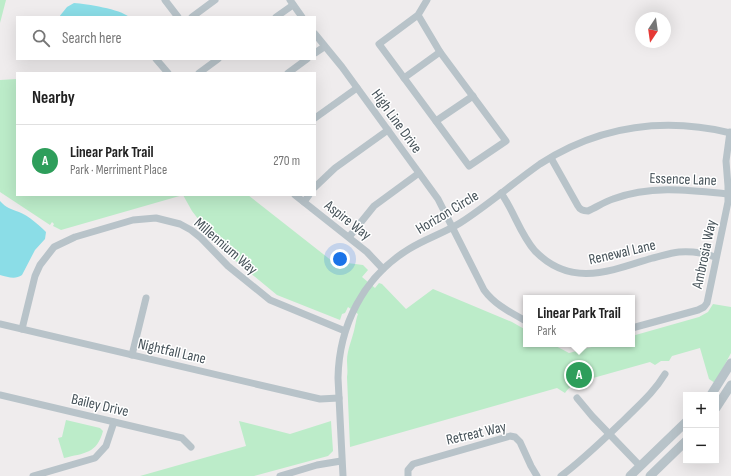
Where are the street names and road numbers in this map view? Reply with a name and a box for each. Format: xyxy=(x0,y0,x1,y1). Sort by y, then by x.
street label: High Line Drive xyxy=(367,86,426,157)
street label: Essence Lane xyxy=(649,169,717,190)
street label: Horizon Circle xyxy=(412,186,482,239)
street label: Aspire Way xyxy=(320,196,375,245)
street label: Millennium Way xyxy=(190,214,262,279)
street label: Ambrosia Way xyxy=(688,218,721,291)
street label: Renewal Lane xyxy=(587,236,657,269)
street label: Nightfall Lane xyxy=(136,334,208,369)
street label: Bailey Drive xyxy=(69,390,130,421)
street label: Retreat Way xyxy=(444,417,508,450)

